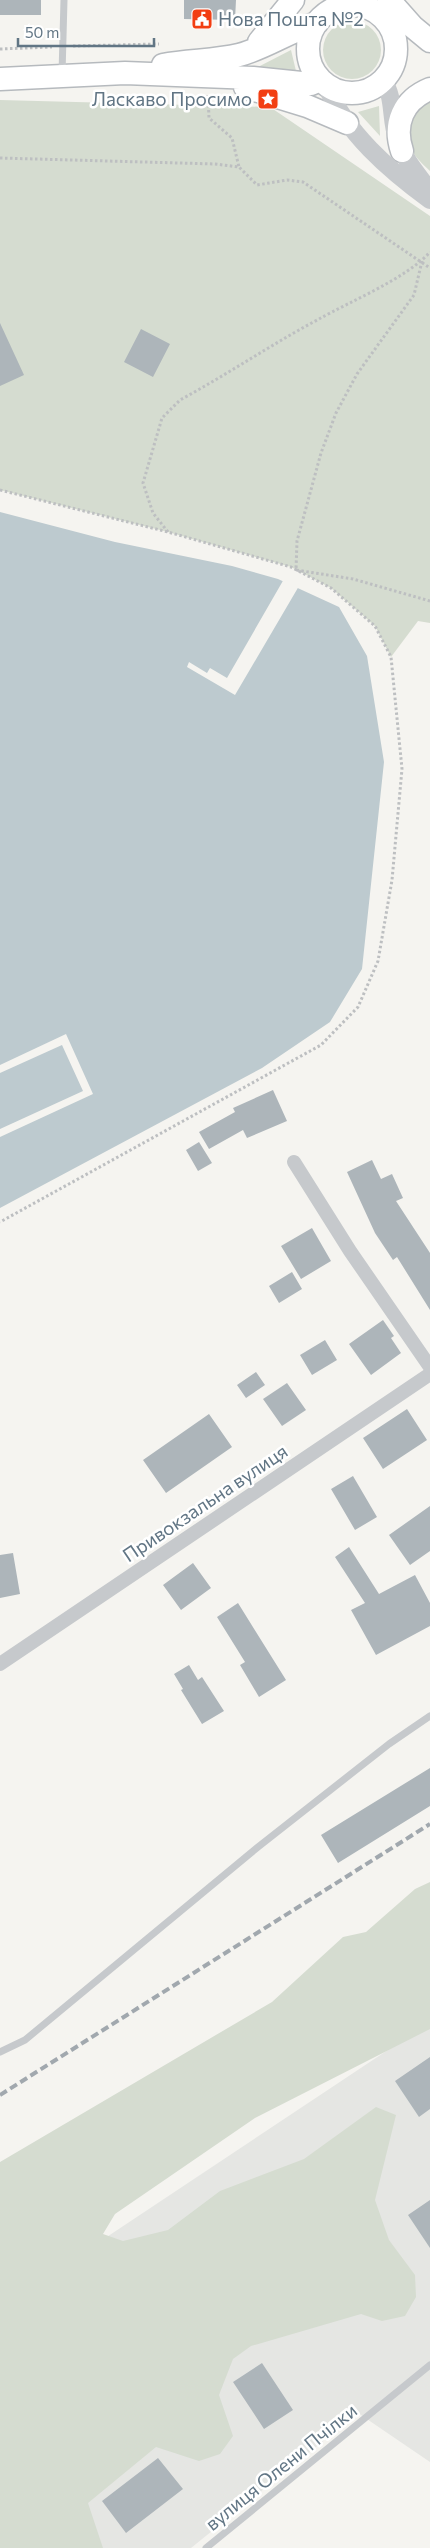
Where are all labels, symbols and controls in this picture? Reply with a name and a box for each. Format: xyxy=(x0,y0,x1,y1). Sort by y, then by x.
public building icon: Нова Пошта №2 xyxy=(190,7,214,31)
place label: Нова Пошта №2 xyxy=(218,7,364,30)
scale bar xyxy=(18,15,154,47)
text: 50 m xyxy=(25,23,59,41)
place label: Ласкаво Просимо xyxy=(92,87,252,110)
place icon: Ласкаво Просимо xyxy=(256,87,280,111)
street label: Привокзальна вулиця xyxy=(118,1439,292,1566)
street label: вулиця Олени Пчілки xyxy=(200,2398,361,2535)

